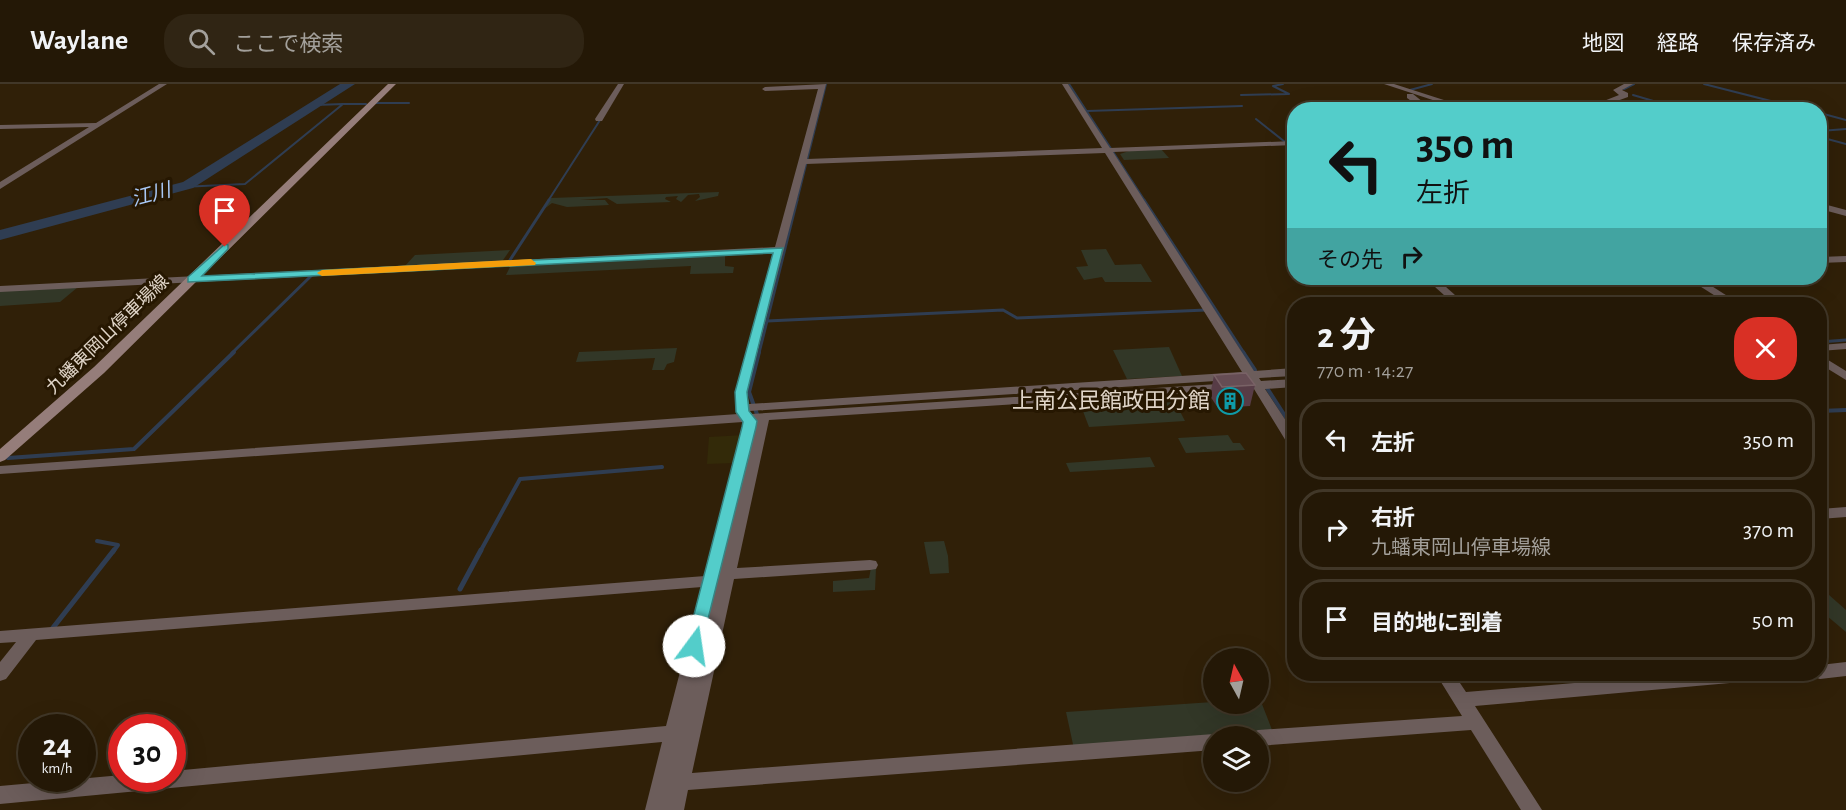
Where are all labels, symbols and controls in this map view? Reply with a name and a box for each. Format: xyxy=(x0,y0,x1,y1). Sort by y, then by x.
search box xyxy=(164,14,584,68)
icon: search xyxy=(185,25,218,58)
text: Waylane xyxy=(30,27,128,55)
text: ここで検索 xyxy=(233,33,343,55)
text: 地図 xyxy=(1582,33,1624,54)
text: 経路 xyxy=(1657,33,1699,54)
text: 保存済み xyxy=(1732,33,1816,54)
text: 350 m xyxy=(1416,124,1514,166)
icon: left xyxy=(1317,126,1395,204)
water label: 江川 xyxy=(129,179,175,210)
text: 左折 xyxy=(1416,180,1470,207)
pin xyxy=(199,185,250,247)
icon: arrive xyxy=(208,194,241,227)
icon: right xyxy=(1395,240,1428,273)
text: その先 xyxy=(1317,249,1383,271)
street label: 九蟠東岡山停車場線 xyxy=(42,271,173,398)
button: close xyxy=(1734,317,1797,380)
text: 2 分 xyxy=(1317,318,1375,354)
text: 770 m · 14:27 xyxy=(1317,361,1413,381)
building icon: 上南公民館政田分館 xyxy=(1215,386,1245,416)
place label: 上南公民館政田分館 xyxy=(1012,389,1210,412)
icon: left xyxy=(1320,423,1353,456)
text: 350 m xyxy=(1743,429,1794,451)
text: 左折 xyxy=(1371,432,1415,454)
text: 右折 xyxy=(1371,507,1415,529)
icon: right xyxy=(1320,513,1353,546)
text: 370 m xyxy=(1743,519,1794,541)
text: 九蟠東岡山停車場線 xyxy=(1371,538,1551,558)
icon: arrive xyxy=(1320,603,1353,636)
text: 50 m xyxy=(1752,609,1794,631)
text: 目的地に到着 xyxy=(1371,612,1503,634)
position arrow xyxy=(662,614,726,678)
north arrow xyxy=(1203,648,1269,714)
map controls xyxy=(1203,648,1269,792)
speed limit sign: 30 xyxy=(108,714,186,792)
button: layers xyxy=(1203,726,1269,792)
text: 24 xyxy=(42,731,72,761)
text: km/h xyxy=(42,761,72,776)

